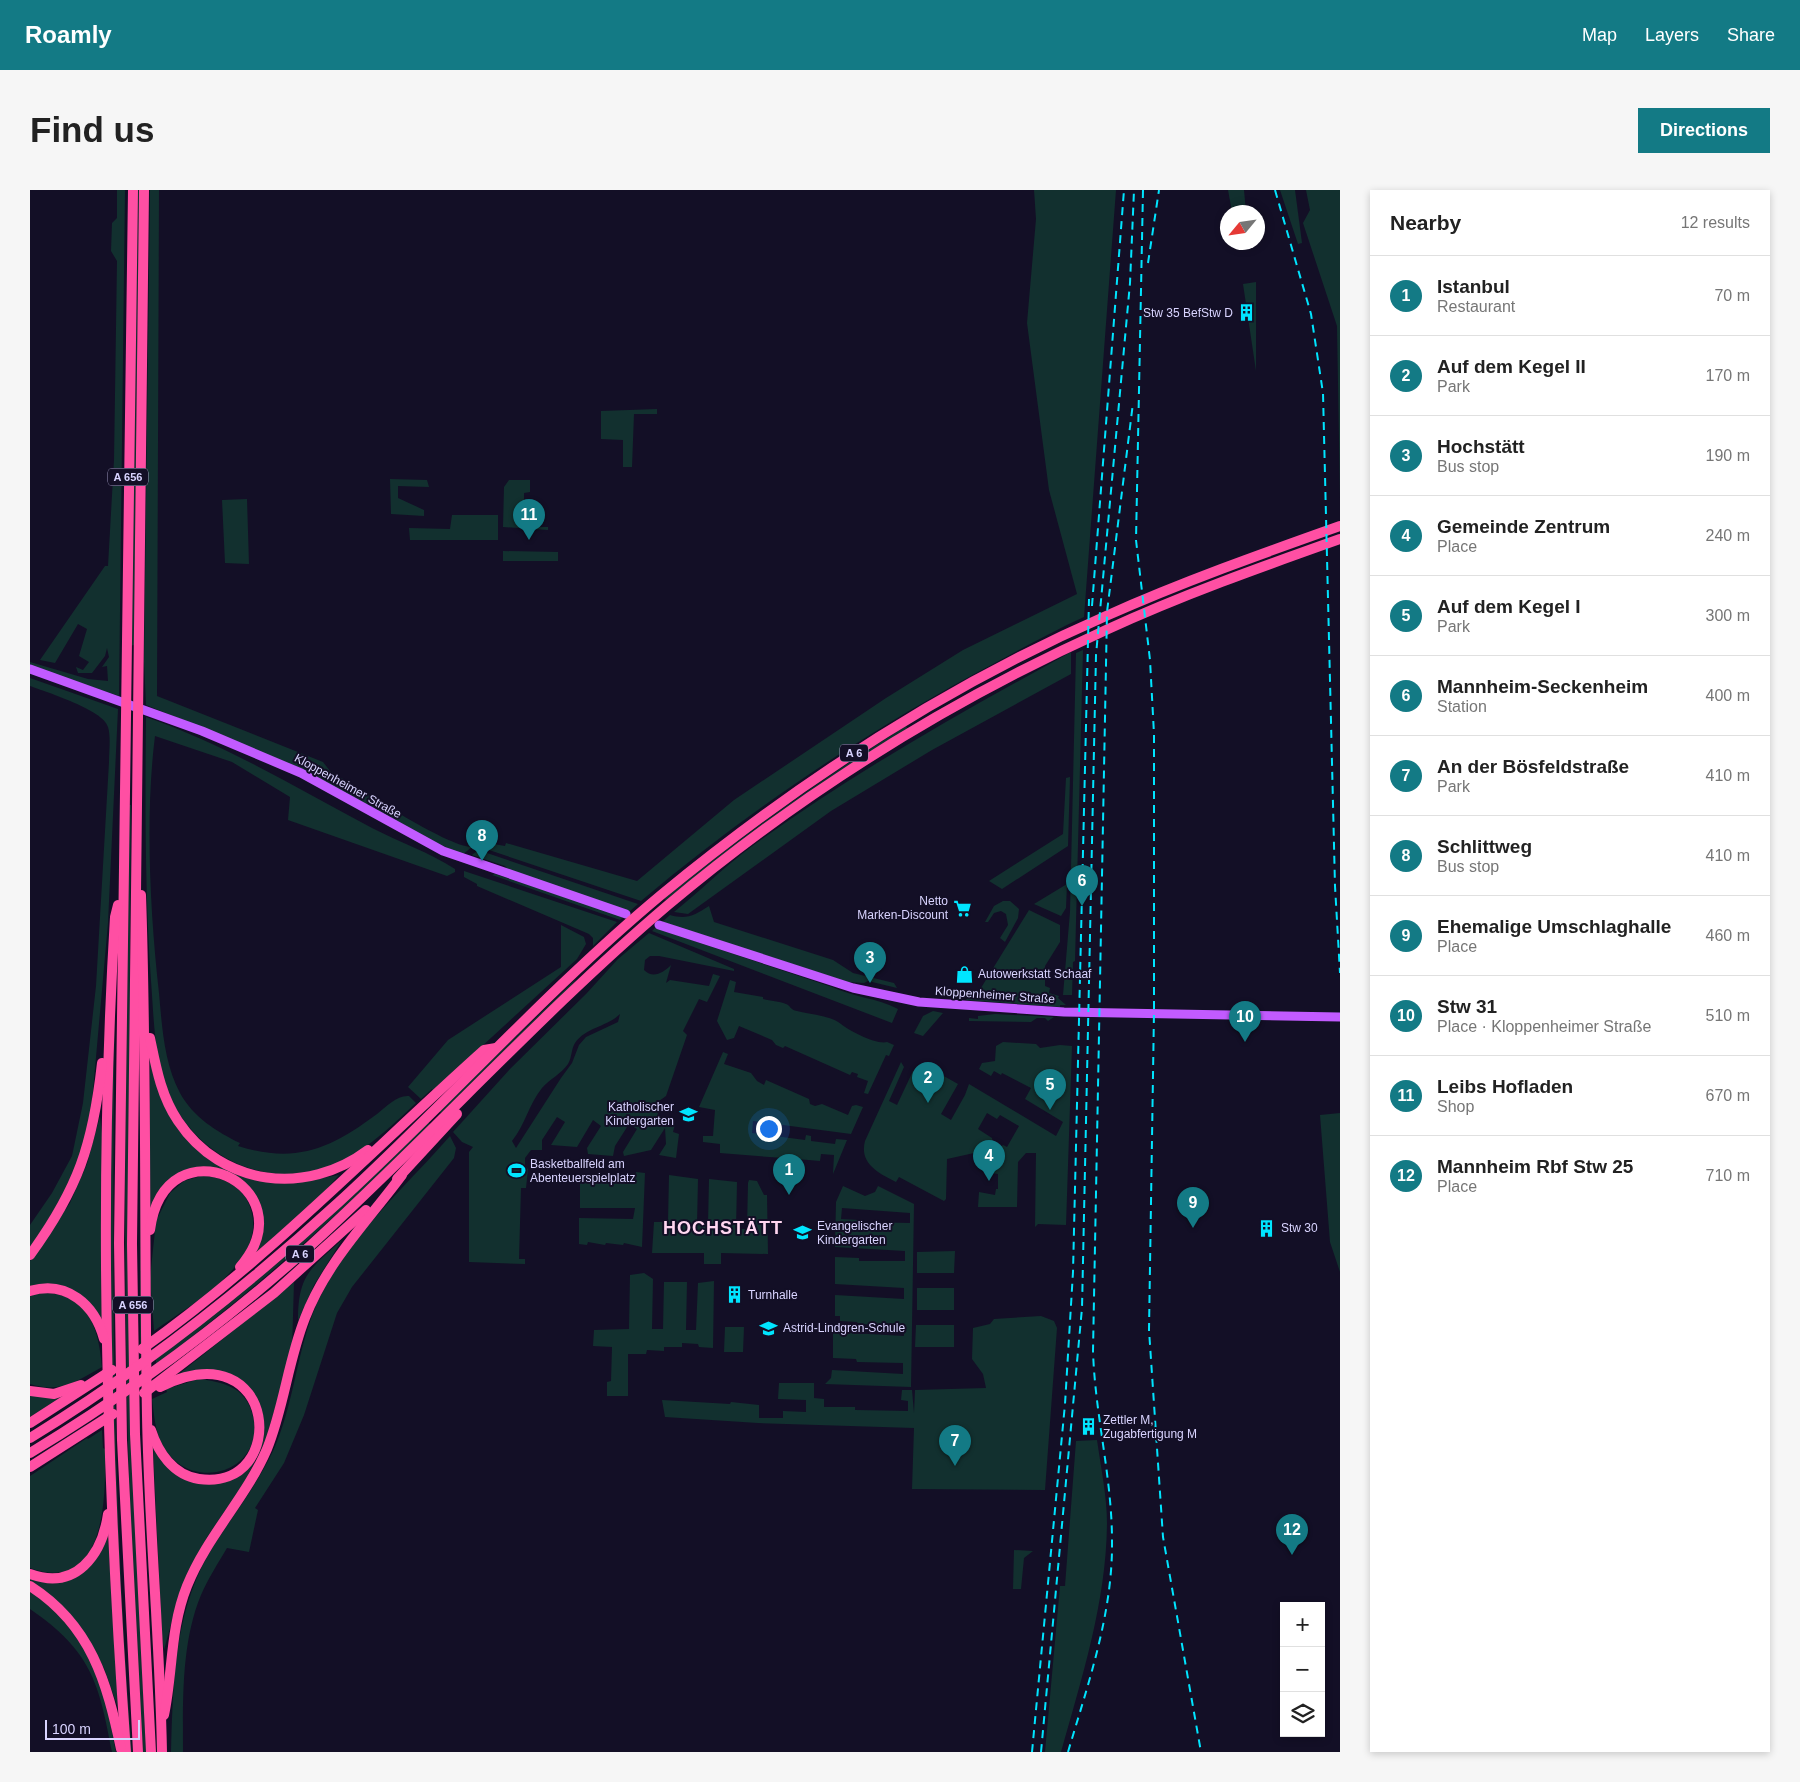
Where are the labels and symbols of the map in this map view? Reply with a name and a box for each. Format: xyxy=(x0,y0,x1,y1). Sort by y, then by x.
north arrow xyxy=(1220,205,1265,250)
building icon: Stw 35 BefStw D xyxy=(1237,303,1257,323)
place label: Stw 35 BefStw D xyxy=(1143,306,1233,320)
road number: A 656 xyxy=(108,468,148,486)
pin: 11 xyxy=(513,499,545,540)
road number: A 6 xyxy=(840,744,868,762)
street label: Kloppenheimer Straße xyxy=(292,751,404,821)
pin: 8 xyxy=(466,820,498,861)
pin: 6 xyxy=(1066,865,1098,906)
place label: Netto Marken-Discount xyxy=(857,894,949,922)
supermarket icon: Netto Marken-Discount xyxy=(952,898,972,918)
pin: 3 xyxy=(854,942,886,983)
shop icon: Autowerkstatt Schaaf xyxy=(954,964,974,984)
place label: Autowerkstatt Schaaf xyxy=(978,967,1092,981)
street label: Kloppenheimer Straße xyxy=(935,984,1056,1006)
pin: 10 xyxy=(1229,1001,1261,1042)
pin: 2 xyxy=(912,1062,944,1103)
pin: 5 xyxy=(1034,1069,1066,1110)
place label: Katholischer Kindergarten xyxy=(605,1100,674,1128)
school or university icon: Katholischer Kindergarten xyxy=(678,1104,698,1124)
your location xyxy=(756,1116,782,1142)
pin: 4 xyxy=(973,1140,1005,1181)
pin: 1 xyxy=(773,1154,805,1195)
place label: Basketballfeld am Abenteuerspielplatz xyxy=(530,1157,635,1185)
sports icon: Basketballfeld am Abenteuerspielplatz xyxy=(506,1161,526,1181)
pin: 9 xyxy=(1177,1187,1209,1228)
district label: HOCHSTÄTT xyxy=(663,1218,783,1238)
building icon: Stw 30 xyxy=(1257,1218,1277,1238)
place label: Evangelischer Kindergarten xyxy=(817,1219,892,1247)
place label: Stw 30 xyxy=(1281,1221,1318,1235)
school or university icon: Evangelischer Kindergarten xyxy=(793,1223,813,1243)
road number: A 6 xyxy=(286,1246,314,1262)
building icon: Turnhalle xyxy=(724,1285,744,1305)
place label: Turnhalle xyxy=(748,1288,798,1302)
road number: A 656 xyxy=(113,1296,153,1314)
school or university icon: Astrid-Lindgren-Schule xyxy=(759,1318,779,1338)
place label: Astrid-Lindgren-Schule xyxy=(783,1321,905,1335)
place label: Zettler M, Zugabfertigung M xyxy=(1103,1413,1197,1441)
building icon: Zettler M, Zugabfertigung M xyxy=(1079,1417,1099,1437)
pin: 7 xyxy=(939,1425,971,1466)
pin: 12 xyxy=(1276,1514,1308,1555)
scale bar xyxy=(45,1717,140,1740)

